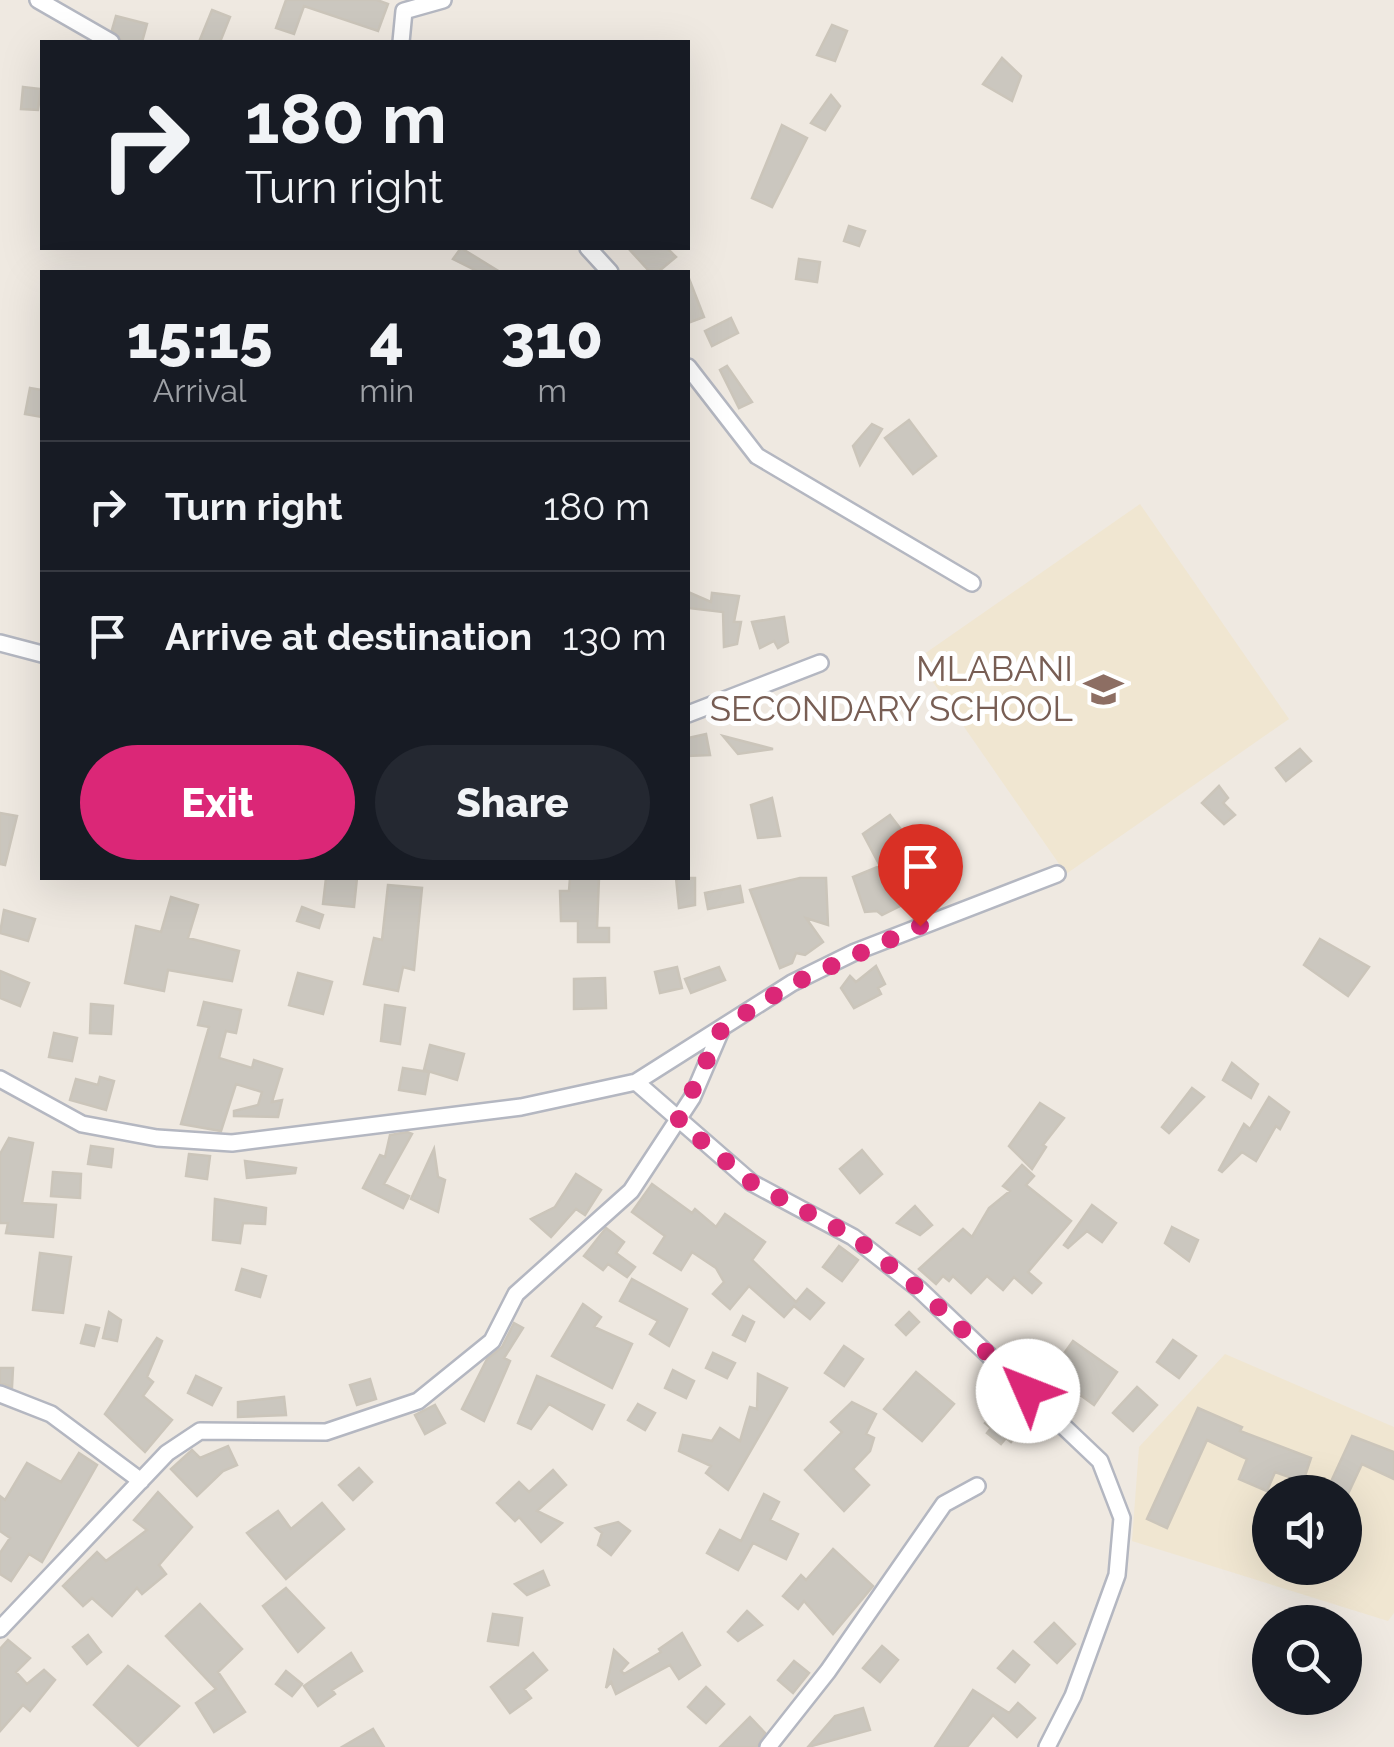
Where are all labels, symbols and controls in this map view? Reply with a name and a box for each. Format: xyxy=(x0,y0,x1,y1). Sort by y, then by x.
text: 180 m xyxy=(245,77,447,159)
icon: right xyxy=(80,80,210,210)
text: Turn right xyxy=(245,161,443,214)
text: 15:15 xyxy=(127,302,272,372)
text: 4 xyxy=(369,302,404,372)
text: 310 xyxy=(501,302,603,372)
text: Arrival xyxy=(153,372,247,409)
text: min xyxy=(359,372,414,409)
text: m xyxy=(537,372,567,409)
icon: right xyxy=(80,479,135,534)
text: Turn right xyxy=(165,484,342,529)
text: 180 m xyxy=(543,484,650,529)
icon: arrive xyxy=(80,609,135,664)
text: Arrive at destination xyxy=(165,614,532,659)
text: 130 m xyxy=(562,614,667,659)
place label: MLABANI SECONDARY SCHOOL xyxy=(710,648,1073,729)
school or university icon: MLABANI SECONDARY SCHOOL xyxy=(1082,668,1124,710)
button: Exit xyxy=(80,745,355,860)
button: Share xyxy=(375,745,650,860)
pin xyxy=(878,824,963,927)
icon: arrive xyxy=(893,839,948,894)
position arrow xyxy=(976,1339,1080,1443)
map controls xyxy=(1252,1475,1362,1715)
button: sound xyxy=(1252,1475,1362,1585)
button: search xyxy=(1252,1605,1362,1715)

